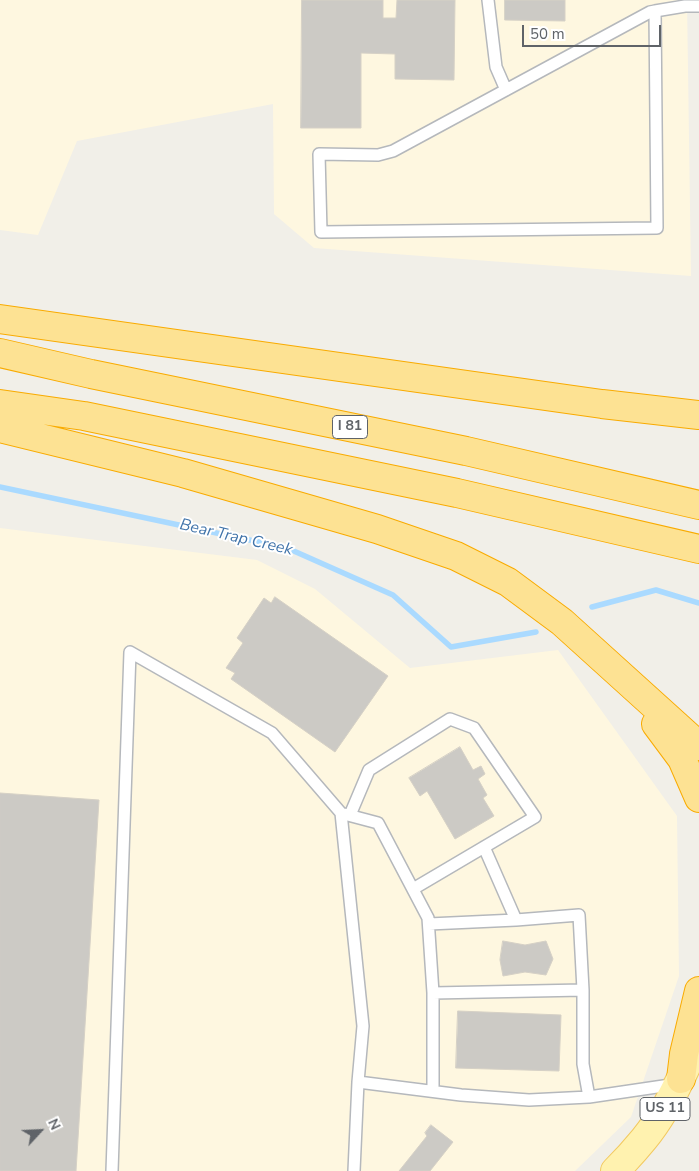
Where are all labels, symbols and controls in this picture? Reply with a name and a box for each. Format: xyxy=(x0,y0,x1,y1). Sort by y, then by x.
scale bar xyxy=(524,15,663,47)
text: 50 m xyxy=(530,24,565,44)
road number: I 81 xyxy=(332,416,368,438)
water label: Bear Trap Creek xyxy=(178,516,294,560)
road number: US 11 xyxy=(640,1098,690,1120)
north arrow xyxy=(15,1106,65,1156)
text: N xyxy=(43,1116,65,1133)

